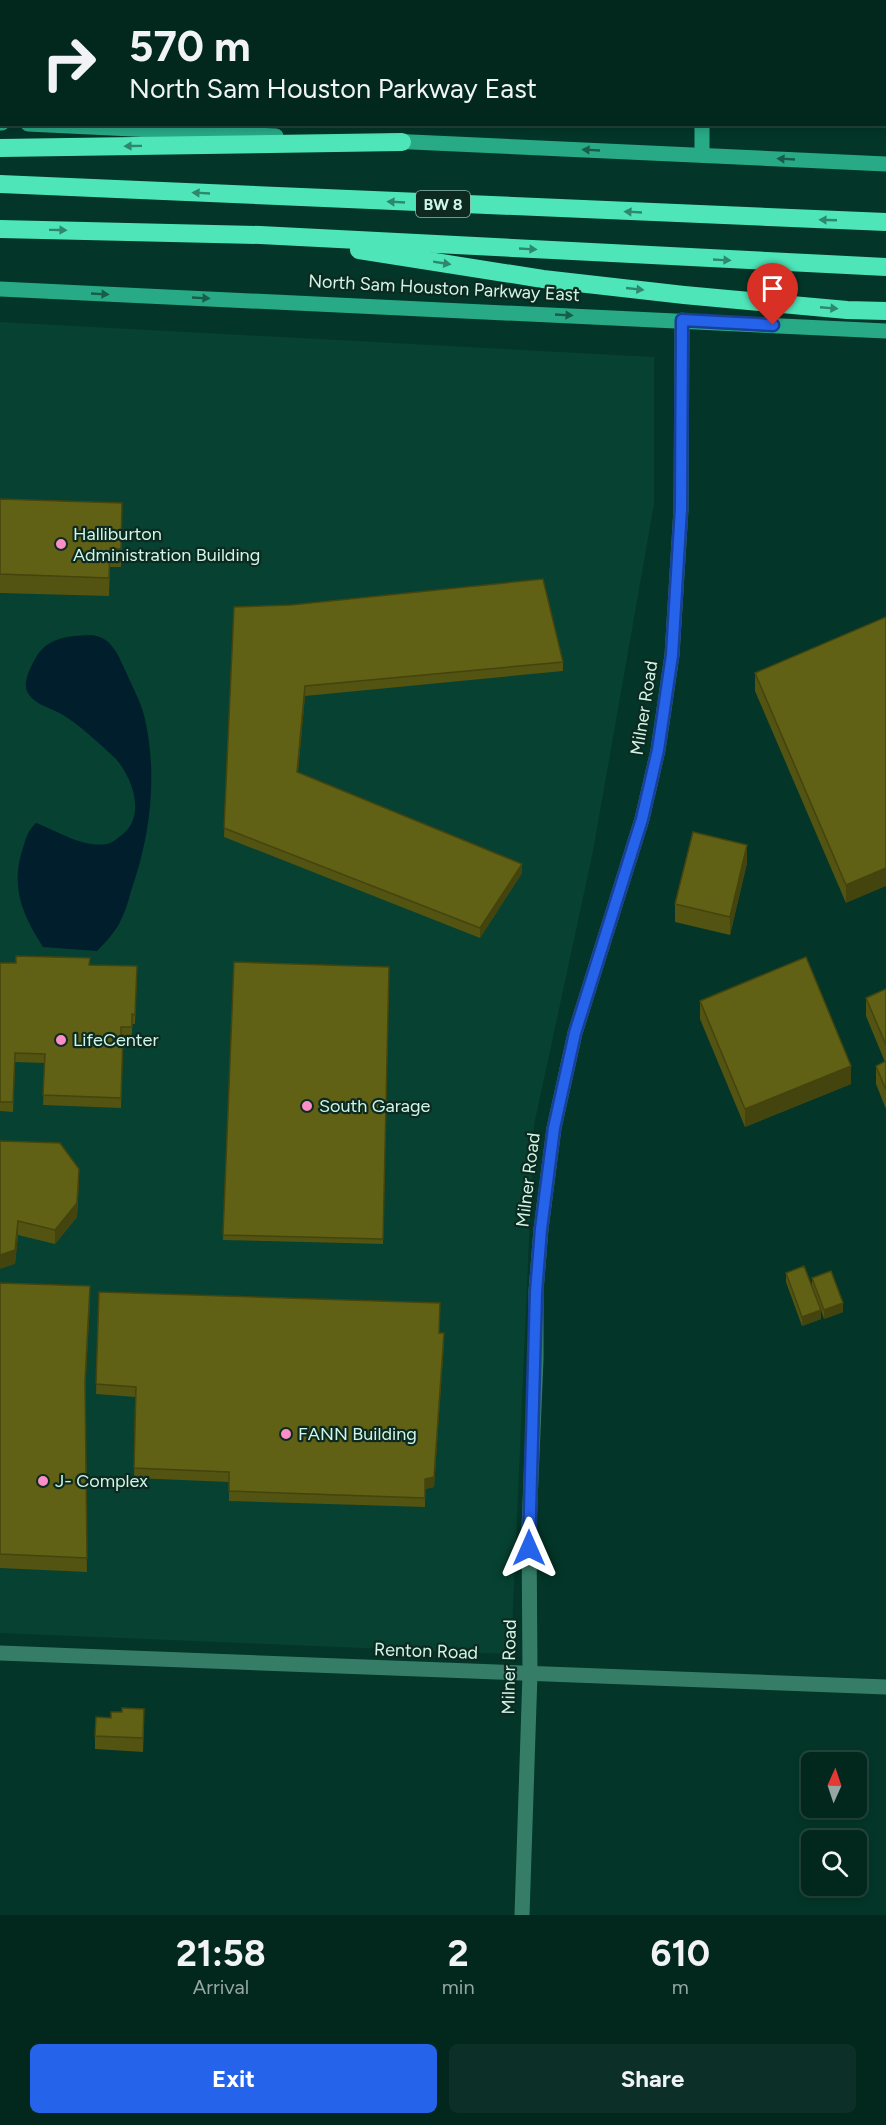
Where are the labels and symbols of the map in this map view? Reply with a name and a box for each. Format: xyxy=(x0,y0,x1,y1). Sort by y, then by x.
one-way arrow xyxy=(124,141,143,151)
one-way arrow xyxy=(581,146,600,155)
one-way arrow xyxy=(776,155,795,164)
one-way arrow xyxy=(192,188,211,198)
road number: BW 8 xyxy=(416,191,470,217)
one-way arrow xyxy=(386,197,405,206)
one-way arrow xyxy=(623,207,642,216)
one-way arrow xyxy=(818,215,837,224)
one-way arrow xyxy=(49,225,68,235)
one-way arrow xyxy=(518,245,537,254)
one-way arrow xyxy=(713,255,732,264)
one-way arrow xyxy=(433,259,452,268)
pin xyxy=(747,263,798,325)
street label: North Sam Houston Parkway East xyxy=(308,270,581,306)
one-way arrow xyxy=(626,284,645,294)
one-way arrow xyxy=(91,289,110,298)
one-way arrow xyxy=(192,294,211,303)
one-way arrow xyxy=(820,303,839,313)
one-way arrow xyxy=(555,310,574,320)
place label: Halliburton Administration Building xyxy=(73,523,260,566)
marker: Halliburton Administration Building xyxy=(54,537,68,551)
street label: Milner Road xyxy=(626,659,662,757)
place label: LifeCenter xyxy=(73,1029,158,1051)
marker: LifeCenter xyxy=(54,1033,68,1047)
place label: South Garage xyxy=(319,1095,431,1117)
marker: South Garage xyxy=(300,1099,314,1113)
street label: Milner Road xyxy=(511,1131,545,1229)
place label: FANN Building xyxy=(298,1423,417,1445)
marker: FANN Building xyxy=(279,1427,293,1441)
place label: J- Complex xyxy=(55,1470,148,1492)
marker: J- Complex xyxy=(36,1474,50,1488)
position arrow xyxy=(497,1516,561,1580)
street label: Milner Road xyxy=(497,1619,521,1715)
street label: Renton Road xyxy=(374,1638,478,1664)
north arrow xyxy=(801,1752,867,1818)

